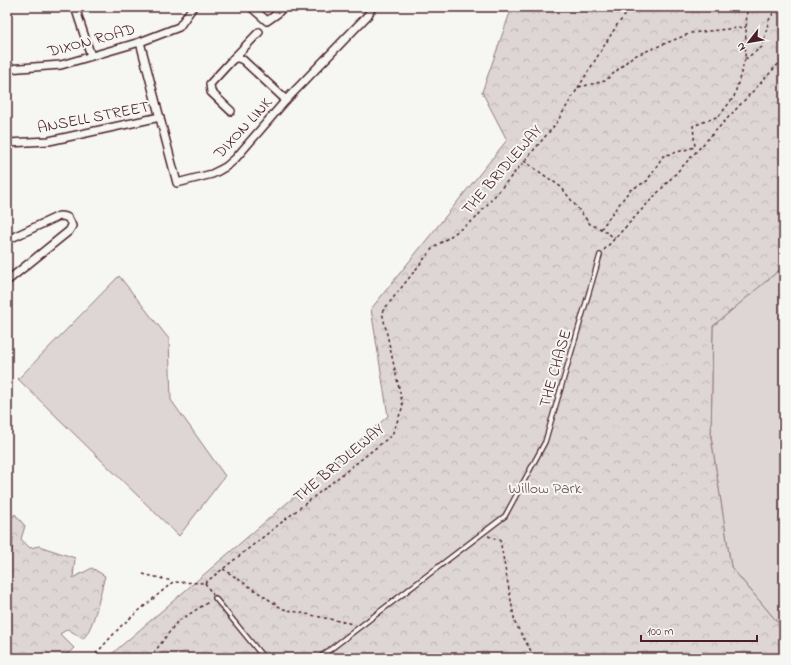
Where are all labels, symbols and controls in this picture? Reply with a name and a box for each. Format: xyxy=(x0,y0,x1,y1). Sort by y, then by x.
street label: DIXON ROAD xyxy=(44,18,138,64)
north arrow xyxy=(729,22,769,62)
text: N xyxy=(733,39,750,54)
street label: DIXON LINK xyxy=(208,92,279,165)
street label: ANSELL STREET xyxy=(35,95,151,141)
street label: THE BRIDLEWAY xyxy=(457,119,549,221)
street label: THE CHASE xyxy=(533,327,578,410)
street label: THE BRIDLEWAY xyxy=(288,418,391,509)
park label: Willow Park xyxy=(508,477,583,501)
scale bar xyxy=(641,617,757,643)
text: 100 m xyxy=(647,623,674,641)

